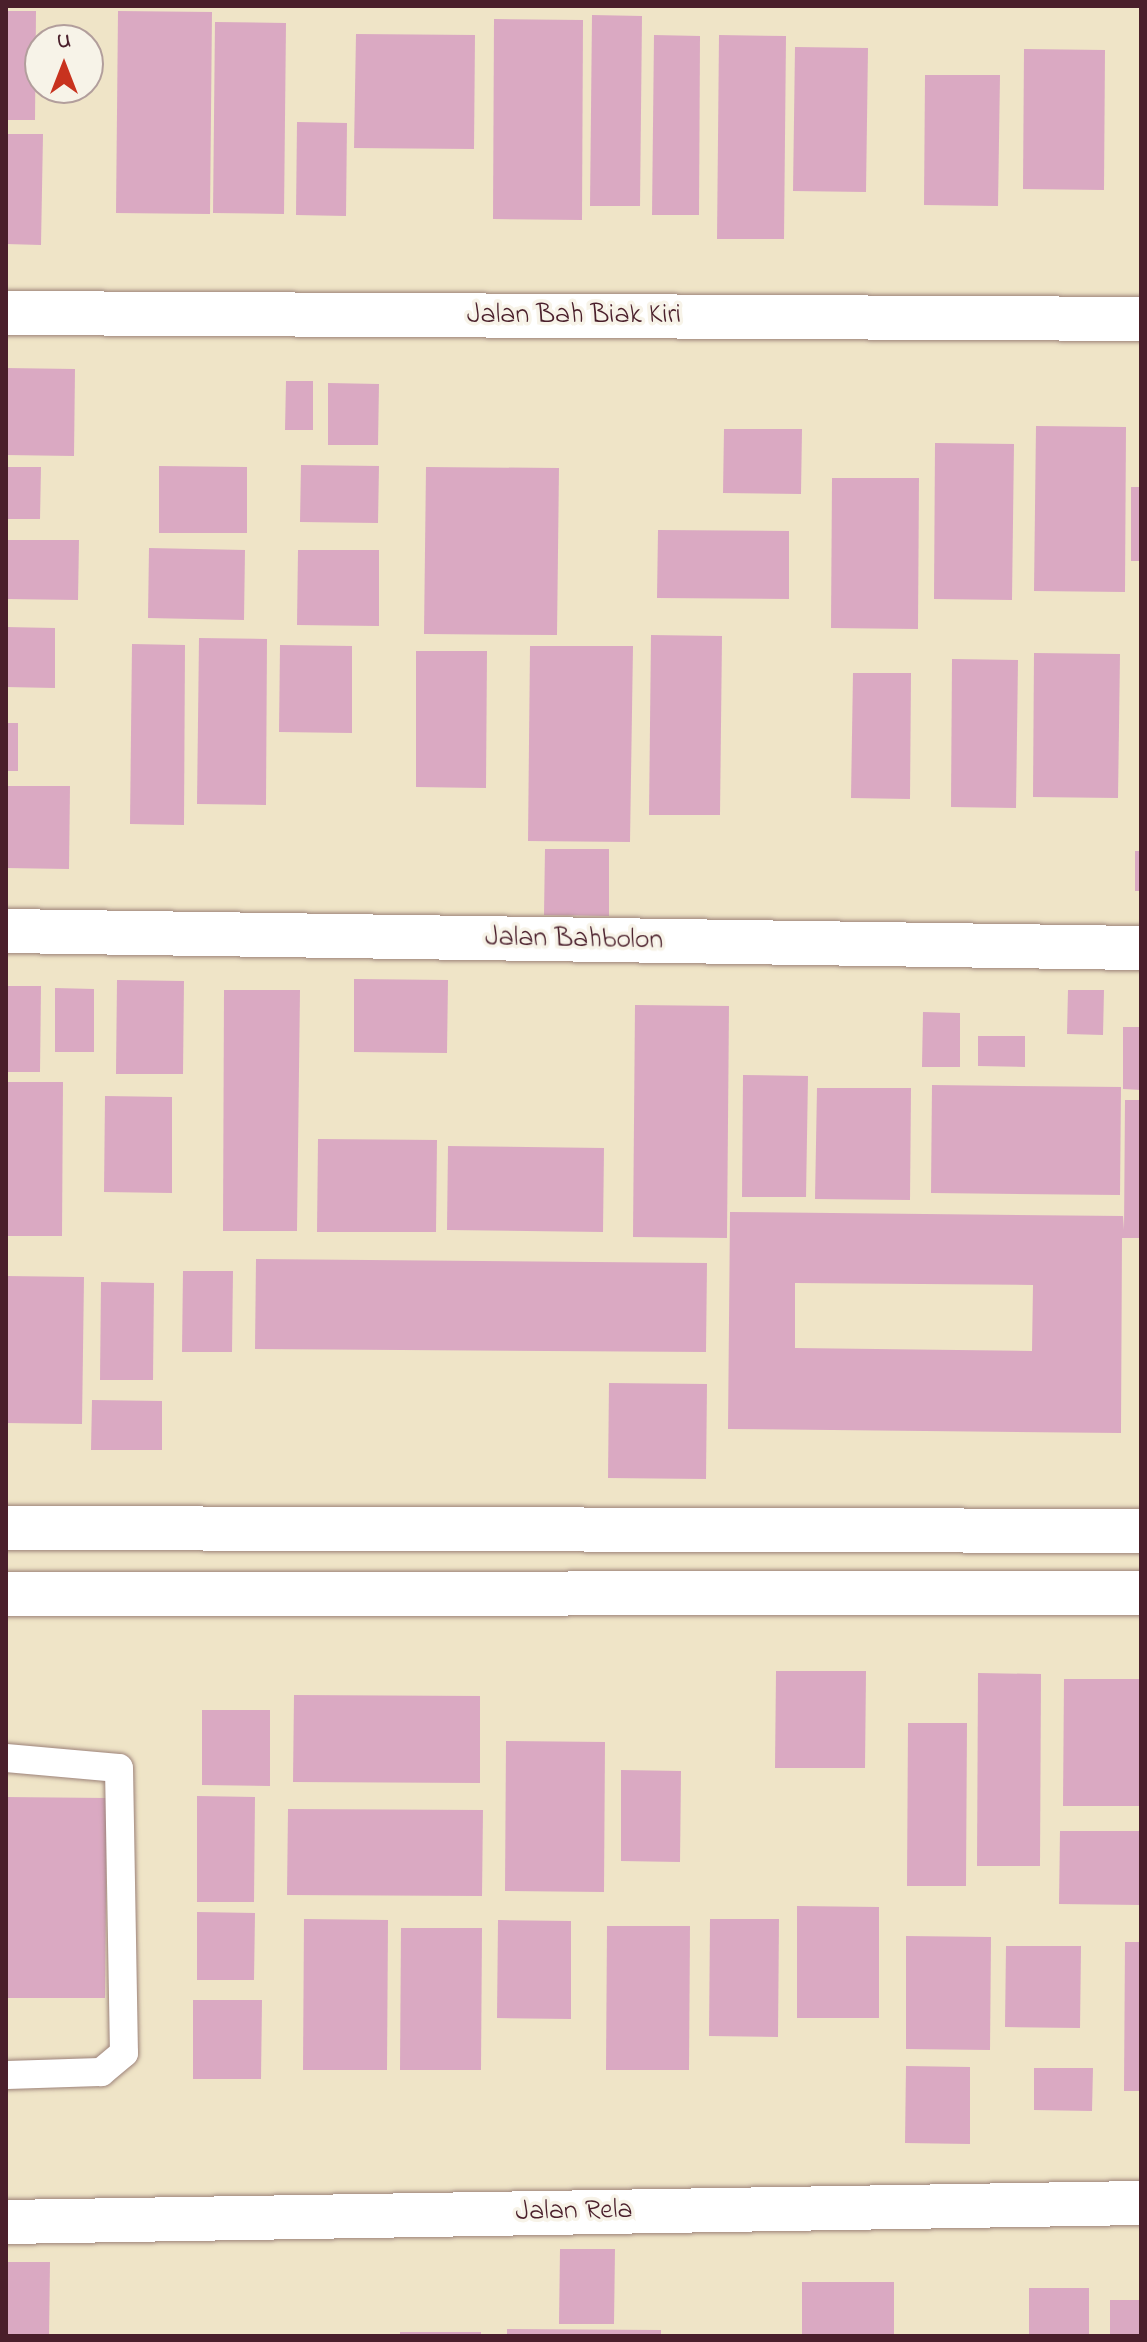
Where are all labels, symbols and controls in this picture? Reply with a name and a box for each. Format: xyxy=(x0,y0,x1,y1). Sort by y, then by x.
north arrow xyxy=(24,24,104,104)
text: U xyxy=(57,26,71,58)
street label: Jalan Bah Biak Kiri xyxy=(467,299,681,333)
street label: Jalan Bahbolon xyxy=(485,922,663,958)
street label: Jalan Rela xyxy=(515,2194,633,2230)

